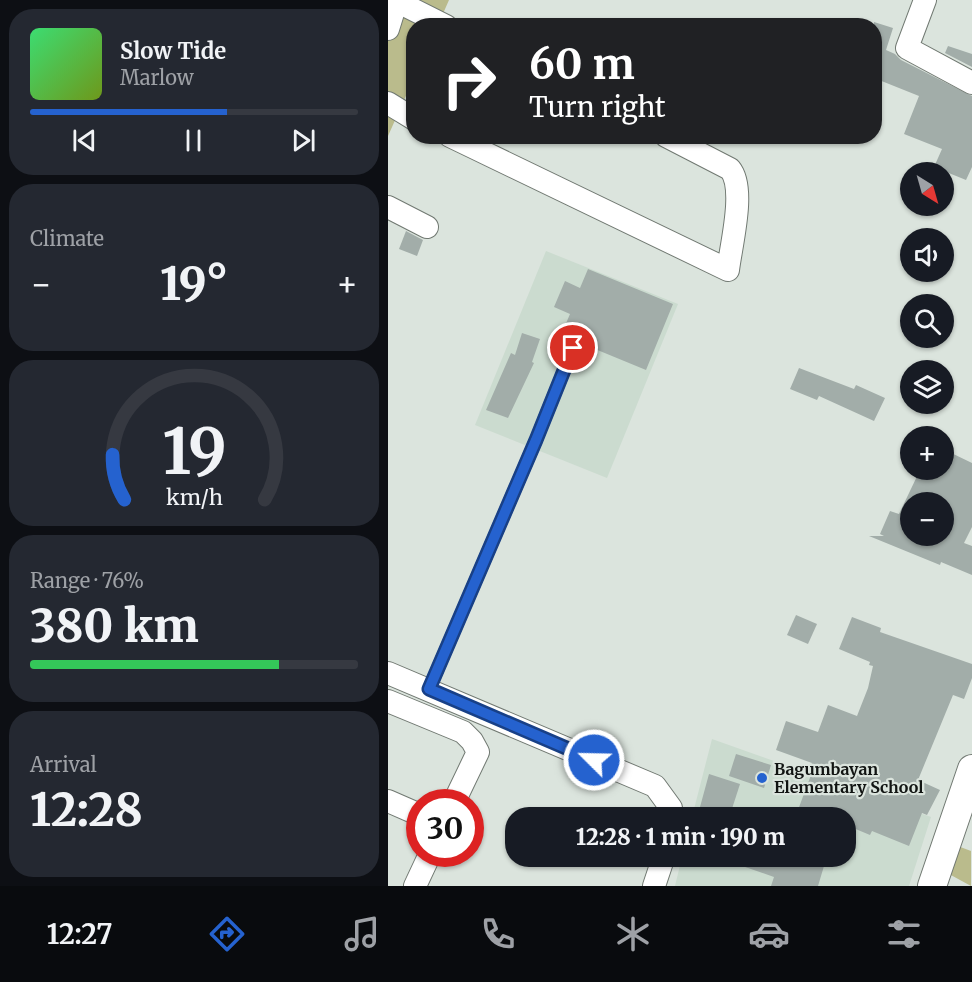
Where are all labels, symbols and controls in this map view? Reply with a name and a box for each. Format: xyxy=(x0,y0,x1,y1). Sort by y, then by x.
text: Slow Tide xyxy=(120,37,226,65)
text: 60 m xyxy=(529,38,635,90)
icon: right xyxy=(430,42,508,120)
text: Marlow xyxy=(120,65,194,90)
text: Turn right xyxy=(529,90,666,124)
icon: previous xyxy=(68,124,101,157)
icon: pause xyxy=(177,124,210,157)
icon: next xyxy=(287,124,320,157)
north arrow xyxy=(900,162,954,216)
map controls xyxy=(900,162,954,546)
text: Climate xyxy=(30,226,104,251)
button: sound xyxy=(900,228,954,282)
text: 19° xyxy=(160,256,228,312)
text: − xyxy=(30,264,52,305)
text: + xyxy=(336,264,358,305)
button: search xyxy=(900,294,954,348)
pin xyxy=(547,322,598,373)
icon: arrive xyxy=(556,331,589,364)
button: layers xyxy=(900,360,954,414)
text: 19 xyxy=(162,413,226,491)
button: + xyxy=(900,426,954,480)
text: km/h xyxy=(166,484,222,511)
button: − xyxy=(900,492,954,546)
text: Range · 76% xyxy=(30,568,144,593)
text: 380 km xyxy=(30,598,199,654)
position arrow xyxy=(562,728,626,792)
text: Arrival xyxy=(30,752,97,777)
place label: Bagumbayan Elementary School xyxy=(774,759,923,797)
marker: Bagumbayan Elementary School xyxy=(755,771,769,785)
text: 12:28 xyxy=(30,782,143,838)
speed limit sign: 30 xyxy=(406,789,484,867)
text: 12:28 · 1 min · 190 m xyxy=(576,823,785,851)
icon: directions xyxy=(206,913,248,955)
icon: music xyxy=(341,913,383,955)
icon: phone xyxy=(477,913,519,955)
icon: climate xyxy=(612,913,654,955)
icon: car xyxy=(748,913,790,955)
icon: filters xyxy=(883,913,925,955)
text: 12:27 xyxy=(47,917,113,951)

